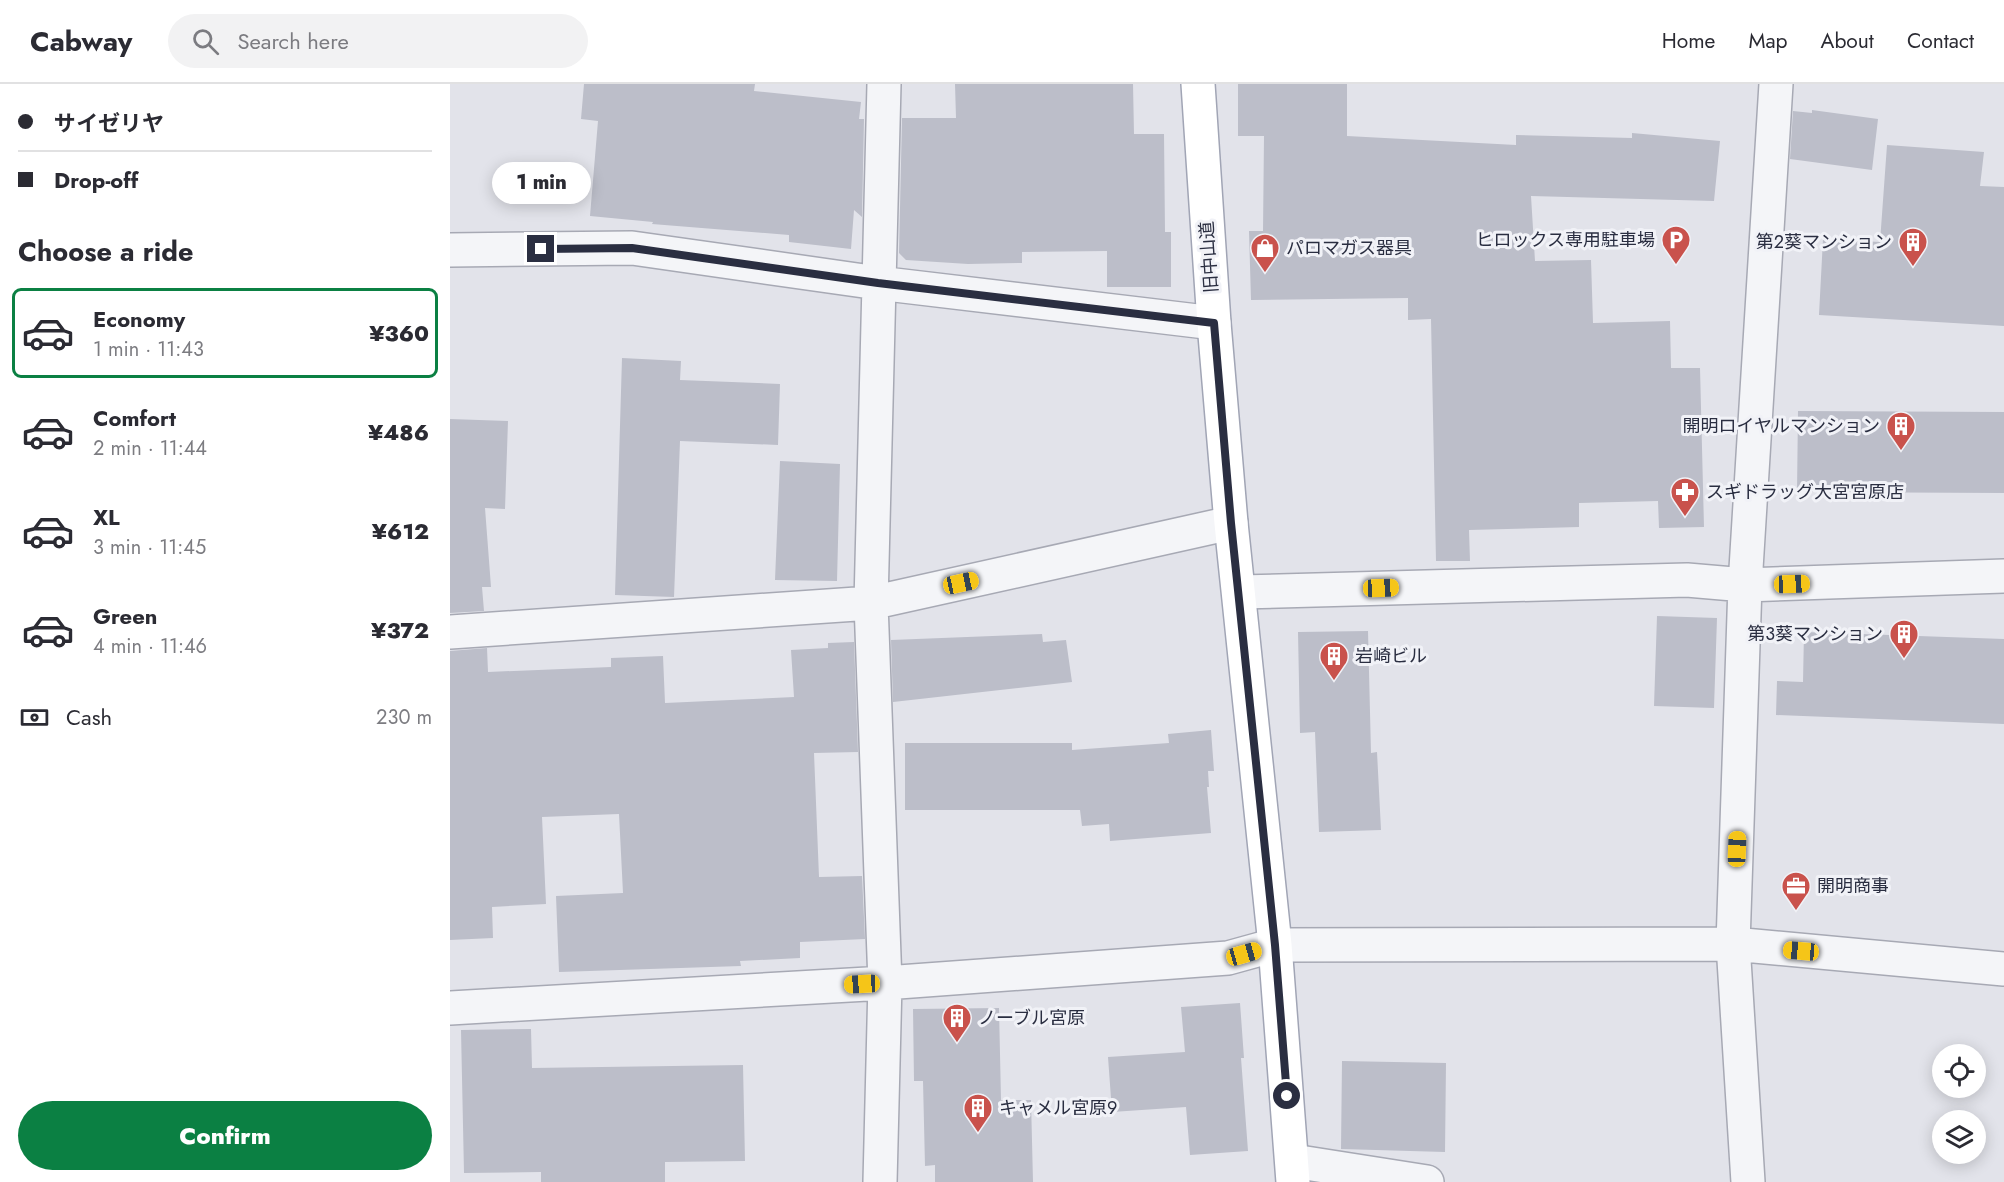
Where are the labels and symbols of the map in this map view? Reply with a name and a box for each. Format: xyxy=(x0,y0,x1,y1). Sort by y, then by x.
callout: 1 min xyxy=(492,162,590,204)
street label: 旧中山道 xyxy=(1194,220,1224,294)
parking icon: ヒロックス専用駐車場 xyxy=(1660,224,1692,266)
building icon: 第2葵マンション xyxy=(1897,226,1929,268)
place label: ヒロックス専用駐車場 xyxy=(1476,227,1655,253)
place label: 第2葵マンション xyxy=(1756,229,1892,255)
shop icon: パロマガス器具 xyxy=(1249,232,1281,274)
route end xyxy=(527,235,554,262)
place label: パロマガス器具 xyxy=(1286,235,1412,261)
building icon: 開明ロイヤルマンション xyxy=(1885,410,1917,452)
place label: 開明ロイヤルマンション xyxy=(1683,413,1880,439)
pharmacy icon: スギドラッグ大宮宮原店 xyxy=(1669,476,1701,518)
place label: スギドラッグ大宮宮原店 xyxy=(1706,479,1904,505)
car xyxy=(942,570,980,596)
car xyxy=(1774,574,1810,594)
car xyxy=(1363,578,1399,598)
building icon: 第3葵マンション xyxy=(1888,618,1920,660)
place label: 第3葵マンション xyxy=(1747,621,1883,647)
building icon: 岩崎ビル xyxy=(1318,640,1350,682)
place label: 岩崎ビル xyxy=(1355,643,1427,669)
car xyxy=(1727,831,1747,867)
office icon: 開明商事 xyxy=(1780,870,1812,912)
place label: 開明商事 xyxy=(1817,873,1889,899)
car xyxy=(1224,940,1264,968)
car xyxy=(1782,940,1820,962)
car xyxy=(844,974,880,994)
building icon: ノーブル宮原 xyxy=(941,1002,973,1044)
place label: ノーブル宮原 xyxy=(978,1005,1085,1031)
route start xyxy=(1273,1082,1300,1109)
building icon: キャメル宮原9 xyxy=(962,1092,994,1134)
place label: キャメル宮原9 xyxy=(999,1095,1117,1121)

